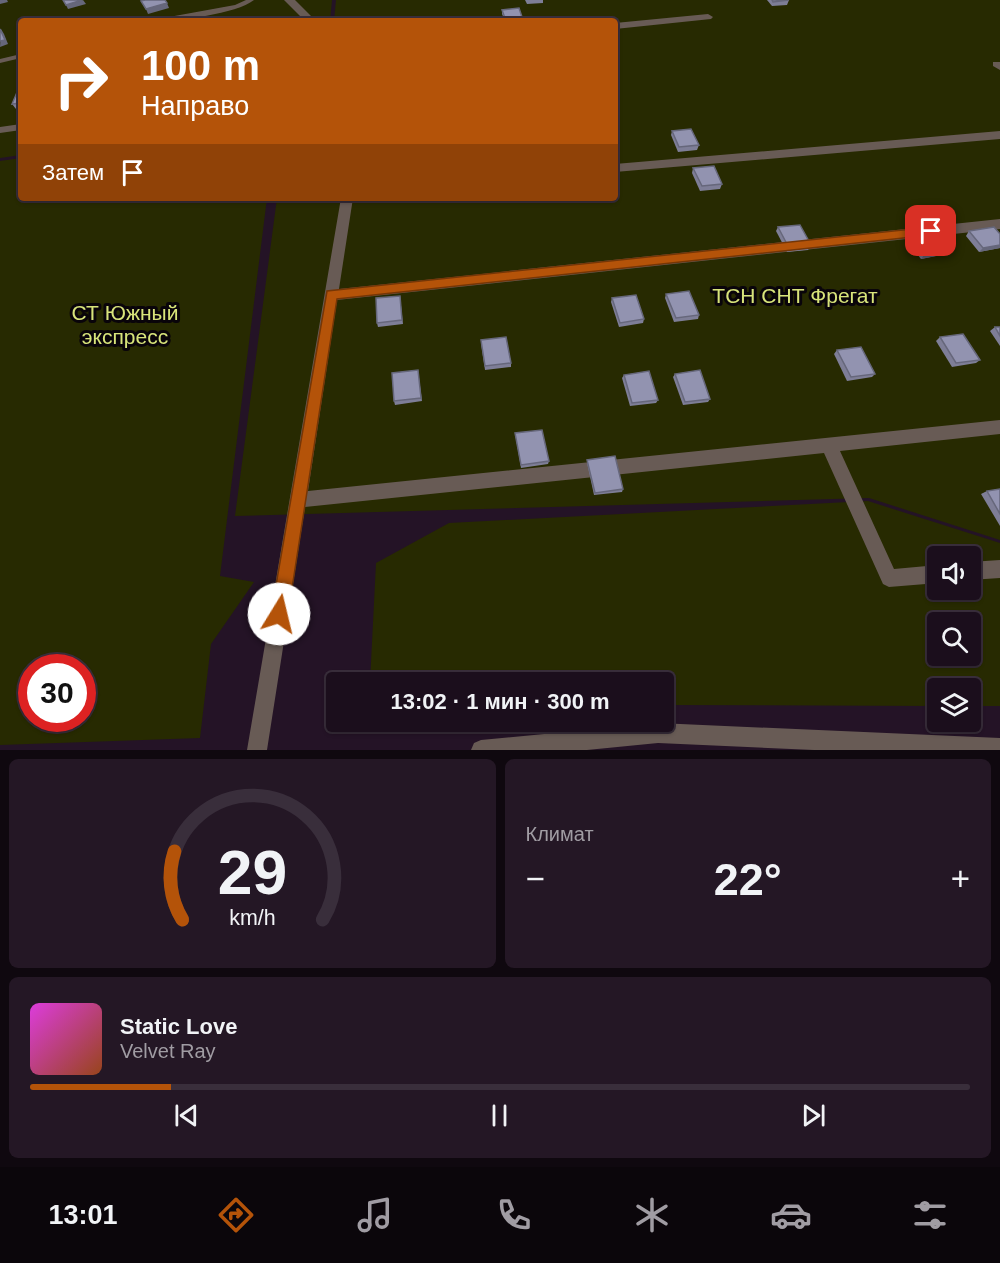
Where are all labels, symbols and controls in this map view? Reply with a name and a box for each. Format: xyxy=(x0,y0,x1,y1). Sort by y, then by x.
icon: right xyxy=(42,42,120,120)
text: 100 m xyxy=(141,42,260,89)
text: Направо xyxy=(141,91,249,121)
icon: arrive xyxy=(116,156,149,189)
text: Затем xyxy=(42,160,104,185)
pin xyxy=(905,205,956,256)
icon: arrive xyxy=(914,214,947,247)
park label: ТСН СНТ Фрегат xyxy=(712,284,878,307)
park label: СТ Южный экспресс xyxy=(72,301,178,348)
map controls xyxy=(927,546,981,732)
button: sound xyxy=(927,546,981,600)
position arrow xyxy=(247,582,311,646)
button: search xyxy=(927,612,981,666)
speed limit sign: 30 xyxy=(18,654,96,732)
button: layers xyxy=(927,678,981,732)
text: 13:02 · 1 мин · 300 m xyxy=(390,689,610,714)
text: Климат xyxy=(526,823,594,845)
text: 29 xyxy=(218,838,287,907)
text: 22° xyxy=(714,854,782,905)
text: − xyxy=(526,860,545,897)
text: + xyxy=(951,860,970,897)
text: km/h xyxy=(229,907,275,931)
text: Static Love xyxy=(120,1014,237,1039)
text: Velvet Ray xyxy=(120,1040,216,1062)
icon: previous xyxy=(170,1099,203,1132)
icon: pause xyxy=(483,1099,516,1132)
icon: next xyxy=(797,1099,830,1132)
icon: directions xyxy=(215,1194,257,1236)
icon: music xyxy=(354,1194,396,1236)
icon: phone xyxy=(493,1194,535,1236)
icon: climate xyxy=(631,1194,673,1236)
icon: car xyxy=(770,1194,812,1236)
icon: filters xyxy=(909,1194,951,1236)
text: 13:01 xyxy=(48,1200,118,1230)

